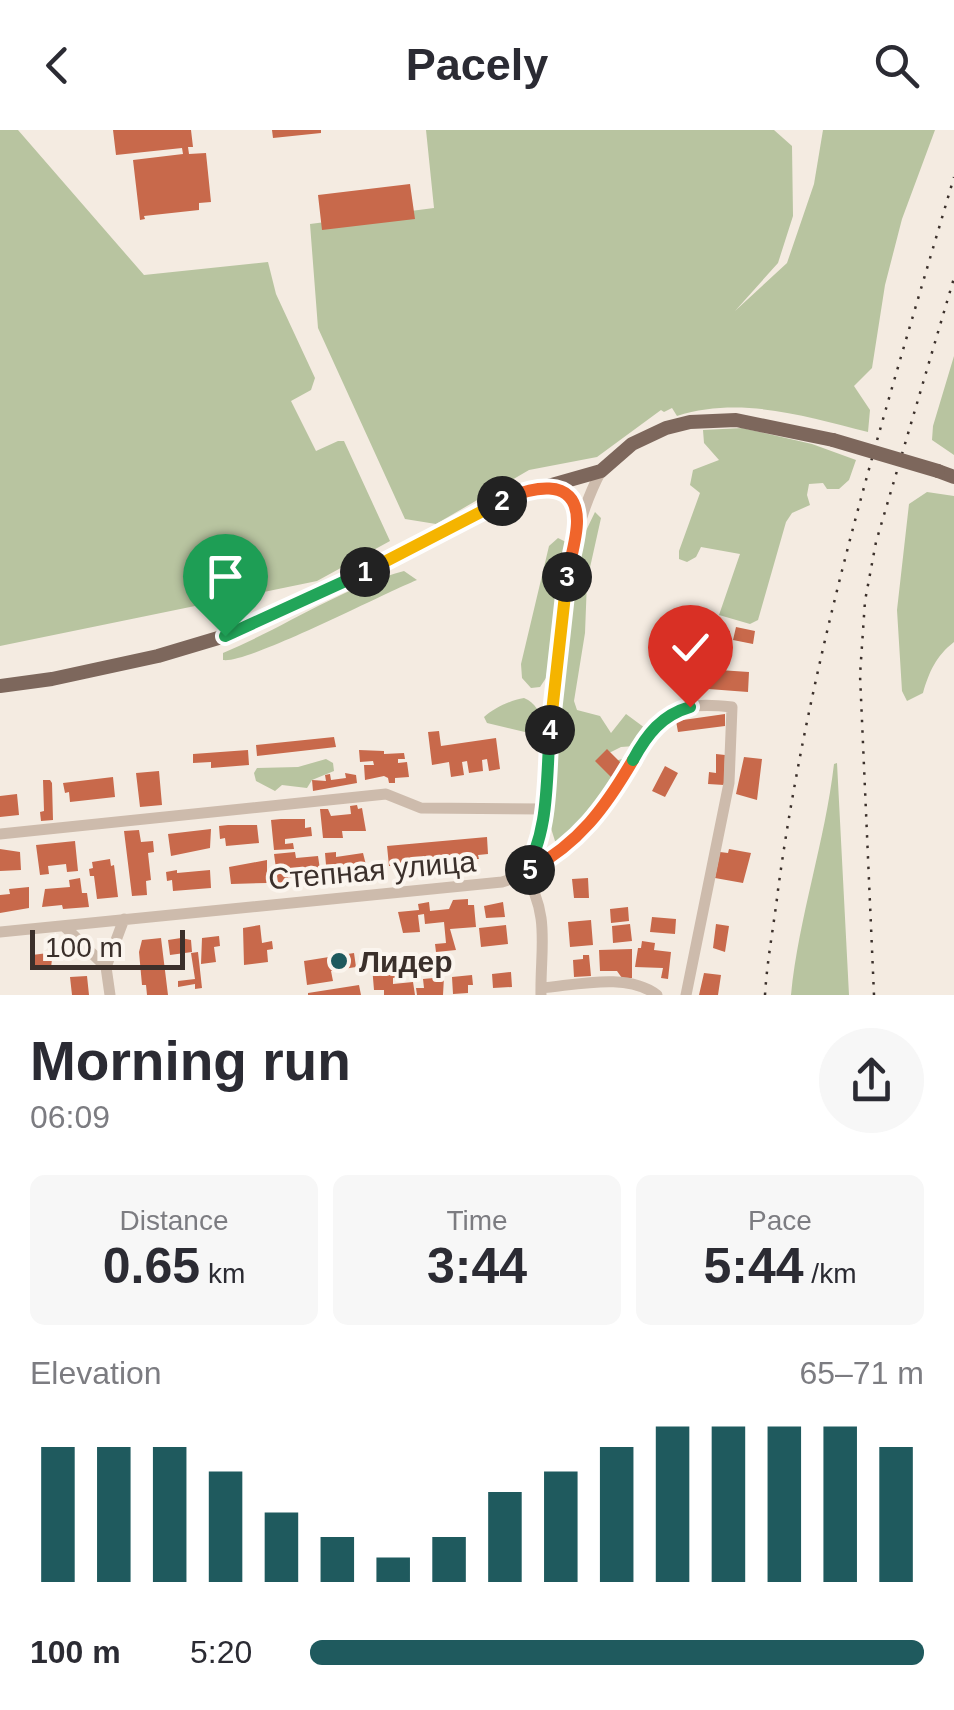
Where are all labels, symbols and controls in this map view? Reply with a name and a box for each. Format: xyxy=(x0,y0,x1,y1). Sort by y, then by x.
icon: back xyxy=(30,38,85,93)
icon: search xyxy=(869,38,924,93)
text: Pacely xyxy=(406,39,548,90)
pin: 2 xyxy=(477,476,527,526)
text: 2 xyxy=(494,485,510,516)
pin xyxy=(183,534,268,637)
pin: 1 xyxy=(340,547,390,597)
icon: arrive xyxy=(198,549,253,604)
pin: 3 xyxy=(542,552,592,602)
text: 1 xyxy=(357,556,373,587)
text: 3 xyxy=(559,561,575,592)
pin xyxy=(648,605,733,708)
icon: check xyxy=(663,620,718,675)
pin: 4 xyxy=(525,705,575,755)
text: 4 xyxy=(542,714,558,745)
street label: Степная улица xyxy=(267,844,478,896)
pin: 5 xyxy=(505,845,555,895)
text: 5 xyxy=(522,854,538,885)
scale bar xyxy=(30,925,185,970)
text: 100 m xyxy=(45,932,123,963)
place label: Лидер xyxy=(359,945,453,978)
marker: Лидер xyxy=(328,950,350,972)
button: share xyxy=(819,1028,924,1133)
text: Morning run xyxy=(30,1030,351,1092)
text: 06:09 xyxy=(30,1099,110,1135)
text: Distance xyxy=(120,1205,228,1236)
text: Time xyxy=(446,1205,508,1236)
text: Pace xyxy=(748,1205,812,1236)
text: 0.65 xyxy=(103,1238,200,1294)
text: 3:44 xyxy=(427,1238,527,1294)
text: 5:44 xyxy=(704,1238,804,1294)
text: km xyxy=(200,1258,245,1289)
text: /km xyxy=(804,1258,856,1289)
text: Elevation xyxy=(30,1355,162,1391)
text: 65–71 m xyxy=(799,1355,924,1391)
text: 100 m xyxy=(30,1634,121,1670)
text: 5:20 xyxy=(190,1634,252,1670)

